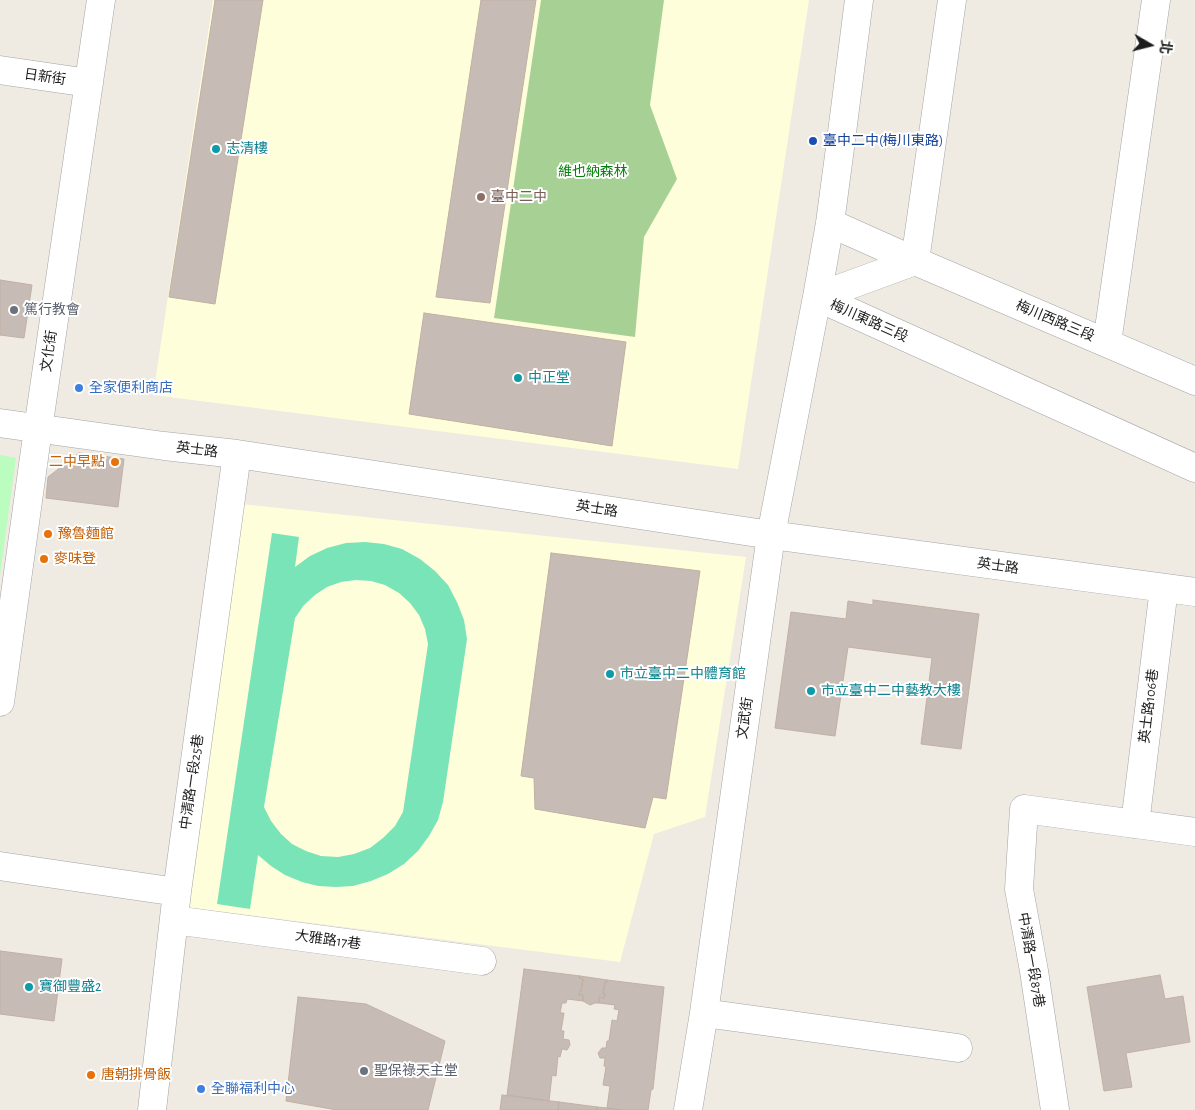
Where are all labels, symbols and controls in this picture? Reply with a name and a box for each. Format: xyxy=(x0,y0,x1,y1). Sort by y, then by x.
north arrow xyxy=(1125,20,1175,70)
text: 北 xyxy=(1157,39,1173,55)
street label: 日新街 xyxy=(23,66,67,88)
place label: 臺中二中(梅川東路) xyxy=(823,133,943,149)
marker: 臺中二中(梅川東路) xyxy=(807,135,819,147)
place label: 志清樓 xyxy=(226,141,268,157)
marker: 志清樓 xyxy=(210,143,222,155)
park label: 維也納森林 xyxy=(558,164,628,180)
place label: 臺中二中 xyxy=(491,189,547,205)
marker: 臺中二中 xyxy=(475,191,487,203)
street label: 梅川東路三段 xyxy=(827,296,911,346)
street label: 梅川西路三段 xyxy=(1013,297,1097,345)
place label: 篤行教會 xyxy=(24,302,80,318)
marker: 篤行教會 xyxy=(8,304,20,316)
street label: 文化街 xyxy=(38,329,60,373)
place label: 中正堂 xyxy=(528,370,570,386)
marker: 中正堂 xyxy=(512,372,524,384)
place label: 全家便利商店 xyxy=(89,380,173,396)
marker: 全家便利商店 xyxy=(73,382,85,394)
street label: 英士路 xyxy=(175,439,219,461)
place label: 二中早點 xyxy=(49,454,105,470)
marker: 二中早點 xyxy=(109,456,121,468)
street label: 英士路 xyxy=(575,497,619,521)
place label: 豫魯麵館 xyxy=(58,526,114,542)
marker: 豫魯麵館 xyxy=(42,528,54,540)
place label: 麥味登 xyxy=(54,551,96,567)
marker: 麥味登 xyxy=(38,553,50,565)
street label: 英士路 xyxy=(976,555,1020,577)
place label: 市立臺中二中體育館 xyxy=(620,666,746,682)
marker: 市立臺中二中體育館 xyxy=(604,668,616,680)
street label: 英士路106巷 xyxy=(1136,668,1162,744)
place label: 市立臺中二中藝教大樓 xyxy=(821,683,961,699)
marker: 市立臺中二中藝教大樓 xyxy=(805,685,817,697)
street label: 文武街 xyxy=(734,696,756,740)
street label: 中清路一段25巷 xyxy=(177,733,207,831)
street label: 中清路一段87巷 xyxy=(1014,911,1048,1009)
street label: 大雅路17巷 xyxy=(294,927,362,953)
place label: 寶御豐盛2 xyxy=(39,979,101,995)
marker: 寶御豐盛2 xyxy=(23,981,35,993)
place label: 聖保祿天主堂 xyxy=(374,1063,458,1079)
marker: 聖保祿天主堂 xyxy=(358,1065,370,1077)
place label: 唐朝排骨飯 xyxy=(101,1067,171,1083)
marker: 唐朝排骨飯 xyxy=(85,1069,97,1081)
place label: 全聯福利中心 xyxy=(211,1081,295,1097)
marker: 全聯福利中心 xyxy=(195,1083,207,1095)

